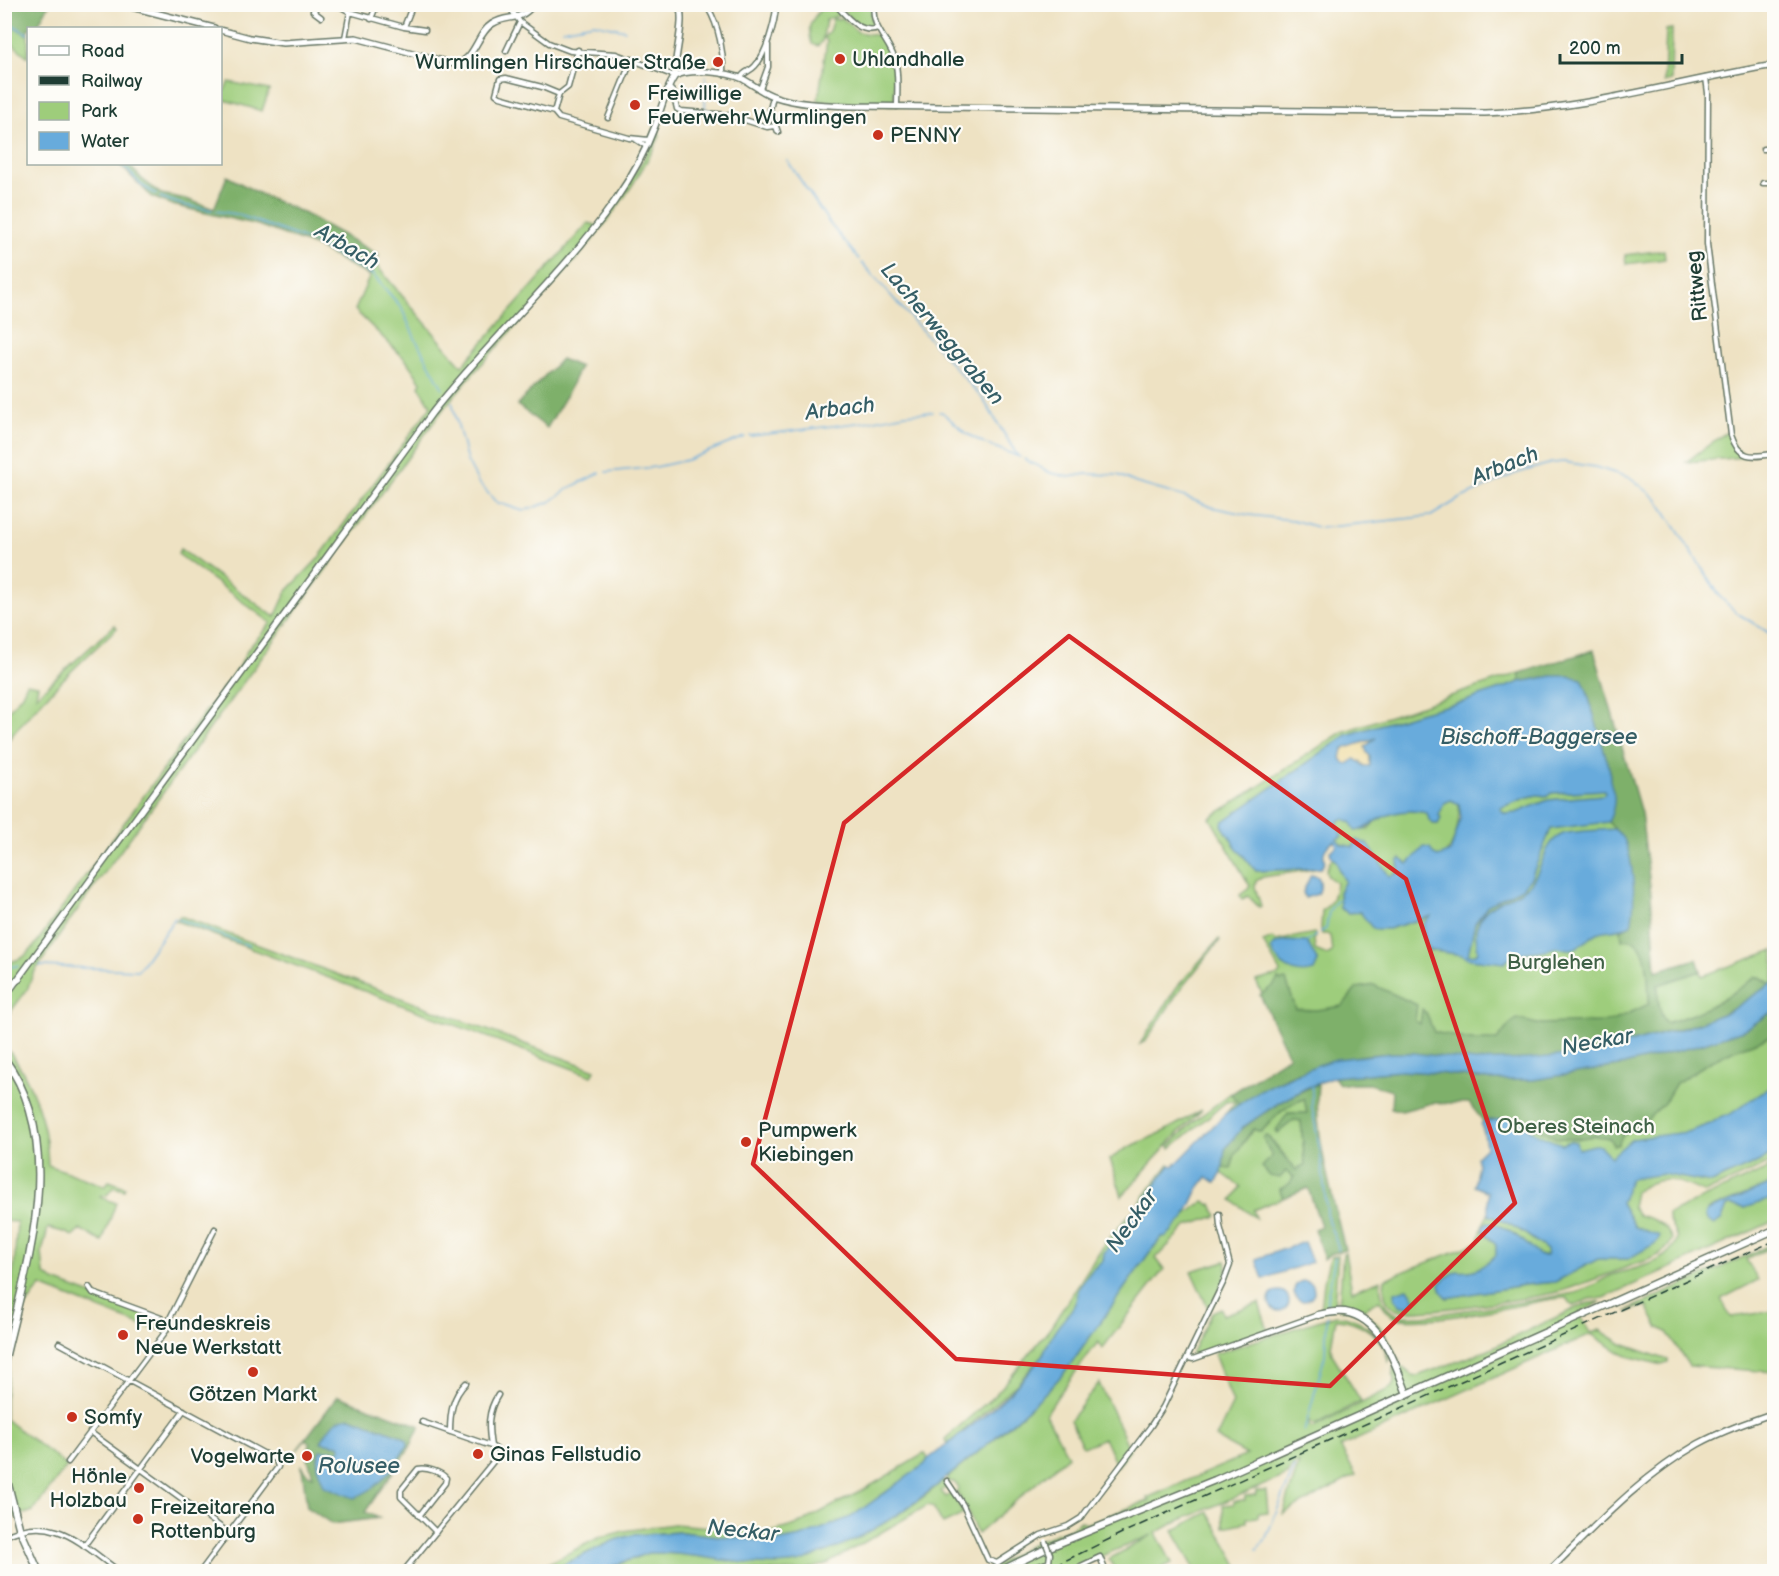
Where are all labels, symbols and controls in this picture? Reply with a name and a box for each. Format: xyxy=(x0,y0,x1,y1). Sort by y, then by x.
legend xyxy=(27,27,222,165)
scale bar xyxy=(1560,27,1682,65)
text: 200 m xyxy=(1569,38,1621,59)
text: Road xyxy=(81,41,125,62)
place label: Uhlandhalle xyxy=(852,47,964,72)
place label: Wurmlingen Hirschauer Straße xyxy=(415,50,706,75)
marker: Uhlandhalle xyxy=(833,52,847,66)
marker: Wurmlingen Hirschauer Straße xyxy=(711,55,725,69)
text: Railway xyxy=(81,71,143,92)
place label: Freiwillige Feuerwehr Wurmlingen xyxy=(647,81,867,130)
marker: Freiwillige Feuerwehr Wurmlingen xyxy=(628,98,642,112)
text: Park xyxy=(81,101,117,122)
place label: PENNY xyxy=(890,123,962,148)
marker: PENNY xyxy=(871,128,885,142)
text: Water xyxy=(81,131,129,152)
water label: Arbach xyxy=(309,217,384,276)
street label: Rittweg xyxy=(1681,249,1713,323)
water label: Lacherweggraben xyxy=(874,257,1010,411)
water label: Arbach xyxy=(803,391,876,427)
water label: Arbach xyxy=(1467,440,1542,492)
water label: Bischoff-Baggersee xyxy=(1440,724,1638,751)
park label: Burglehen xyxy=(1507,950,1605,975)
water label: Neckar xyxy=(1559,1022,1637,1062)
park label: Oberes Steinach xyxy=(1497,1114,1655,1139)
place label: Pumpwerk Kiebingen xyxy=(758,1118,857,1167)
marker: Pumpwerk Kiebingen xyxy=(739,1135,753,1149)
water label: Neckar xyxy=(1100,1182,1165,1258)
place label: Freundeskreis Neue Werkstatt xyxy=(135,1311,282,1360)
marker: Freundeskreis Neue Werkstatt xyxy=(116,1328,130,1342)
marker: Götzen Markt xyxy=(246,1365,260,1379)
place label: Götzen Markt xyxy=(189,1382,318,1407)
place label: Somfy xyxy=(84,1405,143,1430)
marker: Somfy xyxy=(65,1410,79,1424)
place label: Ginas Fellstudio xyxy=(490,1442,642,1467)
place label: Vogelwarte xyxy=(191,1444,295,1469)
marker: Ginas Fellstudio xyxy=(471,1447,485,1461)
marker: Vogelwarte xyxy=(300,1449,314,1463)
water label: Rolusee xyxy=(318,1453,400,1480)
place label: Hönle Holzbau xyxy=(50,1464,127,1513)
marker: Hönle Holzbau xyxy=(132,1481,146,1495)
place label: Freizeitarena Rottenburg xyxy=(150,1495,275,1544)
marker: Freizeitarena Rottenburg xyxy=(131,1512,145,1526)
water label: Neckar xyxy=(706,1514,782,1548)

